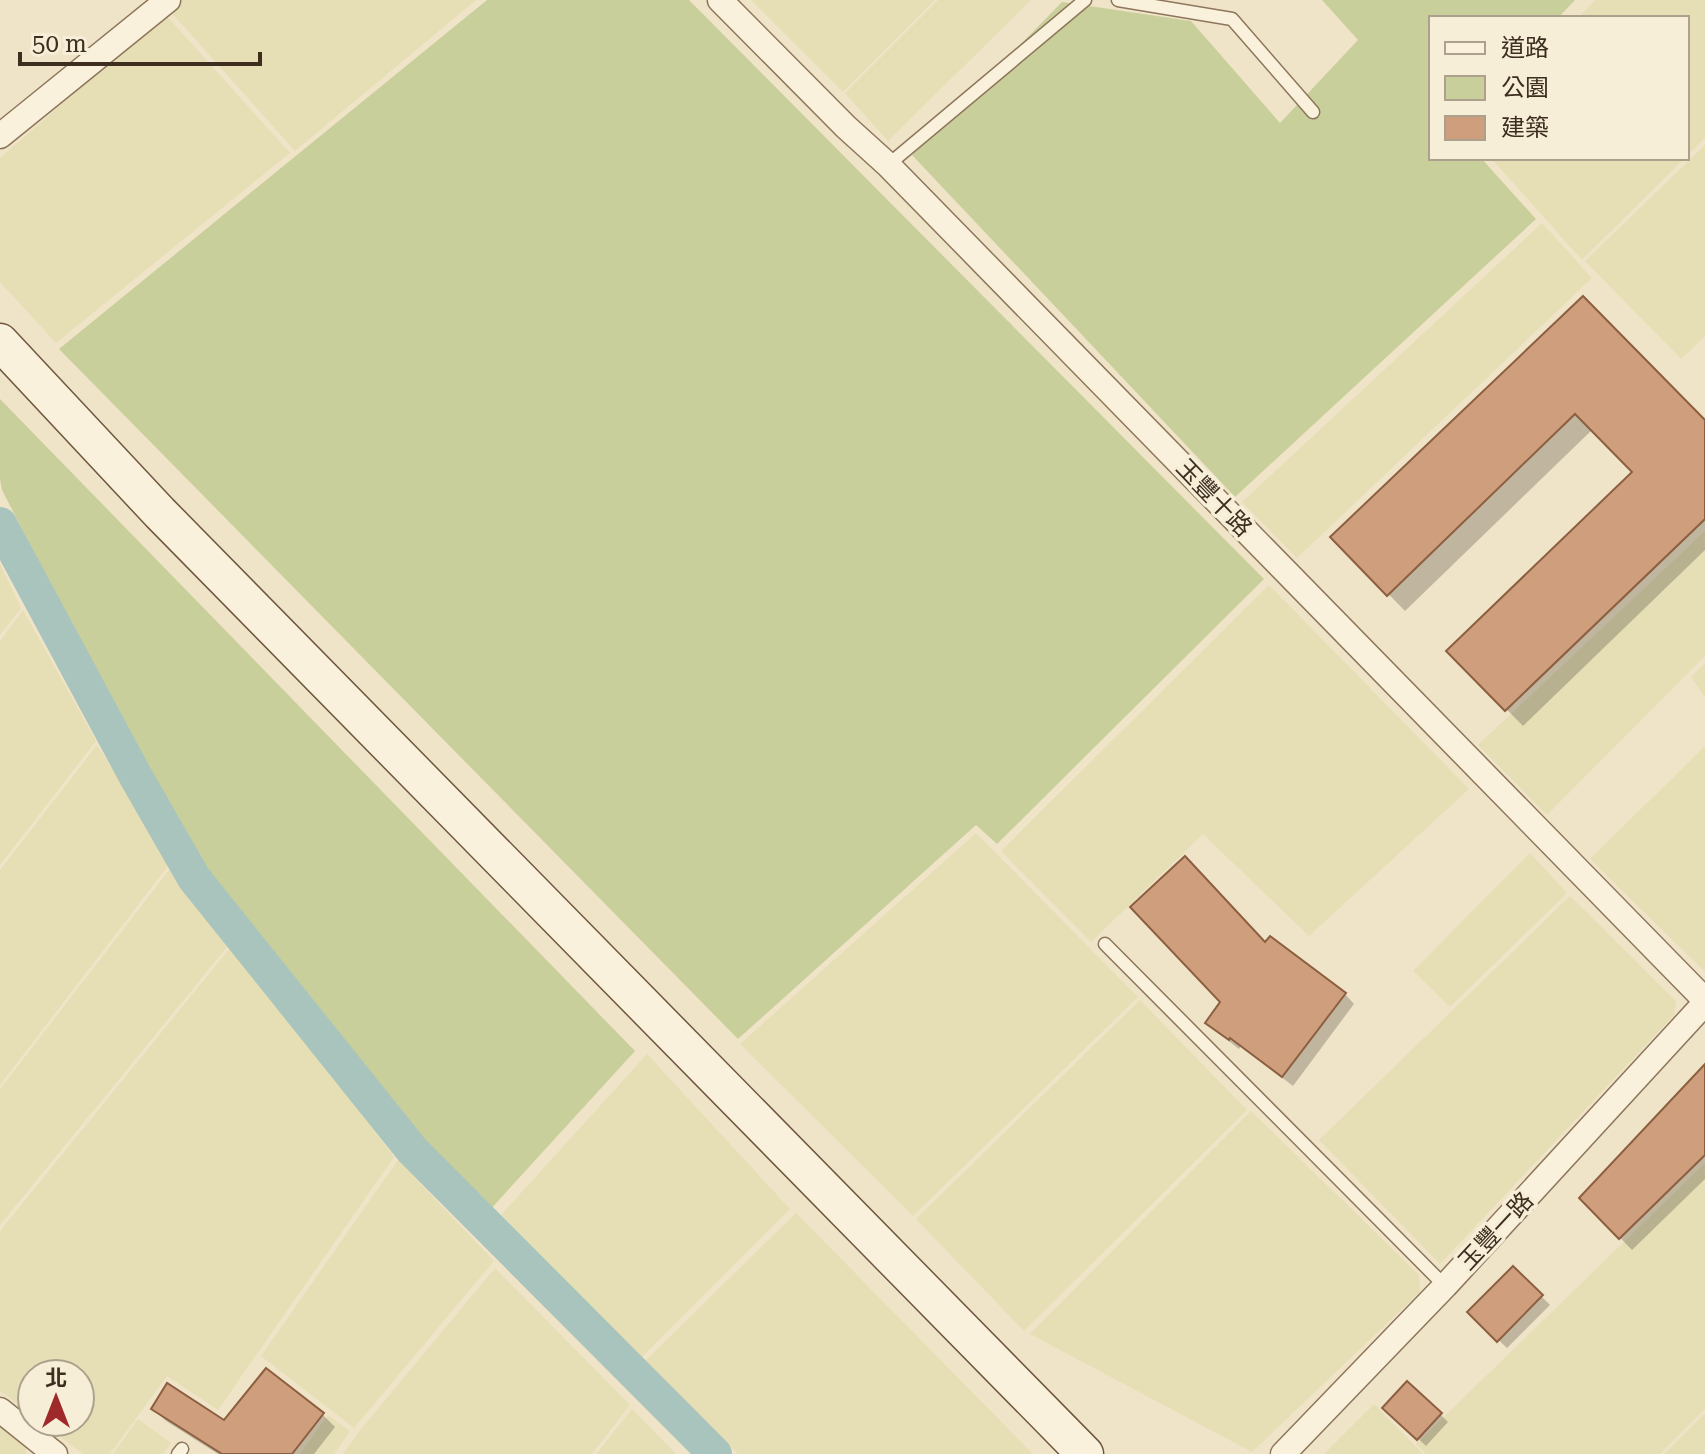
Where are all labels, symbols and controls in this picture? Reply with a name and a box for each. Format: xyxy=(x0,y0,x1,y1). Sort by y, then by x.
scale bar xyxy=(20,16,260,66)
legend xyxy=(1429,16,1689,160)
text: 50 m xyxy=(32,30,87,58)
text: 道路 xyxy=(1501,34,1549,62)
text: 公園 xyxy=(1501,74,1549,102)
text: 建築 xyxy=(1501,114,1549,142)
street label: 玉豐十路 xyxy=(1171,454,1257,542)
street label: 玉豐一路 xyxy=(1453,1186,1539,1276)
north arrow xyxy=(16,1358,96,1438)
text: 北 xyxy=(45,1366,67,1391)

